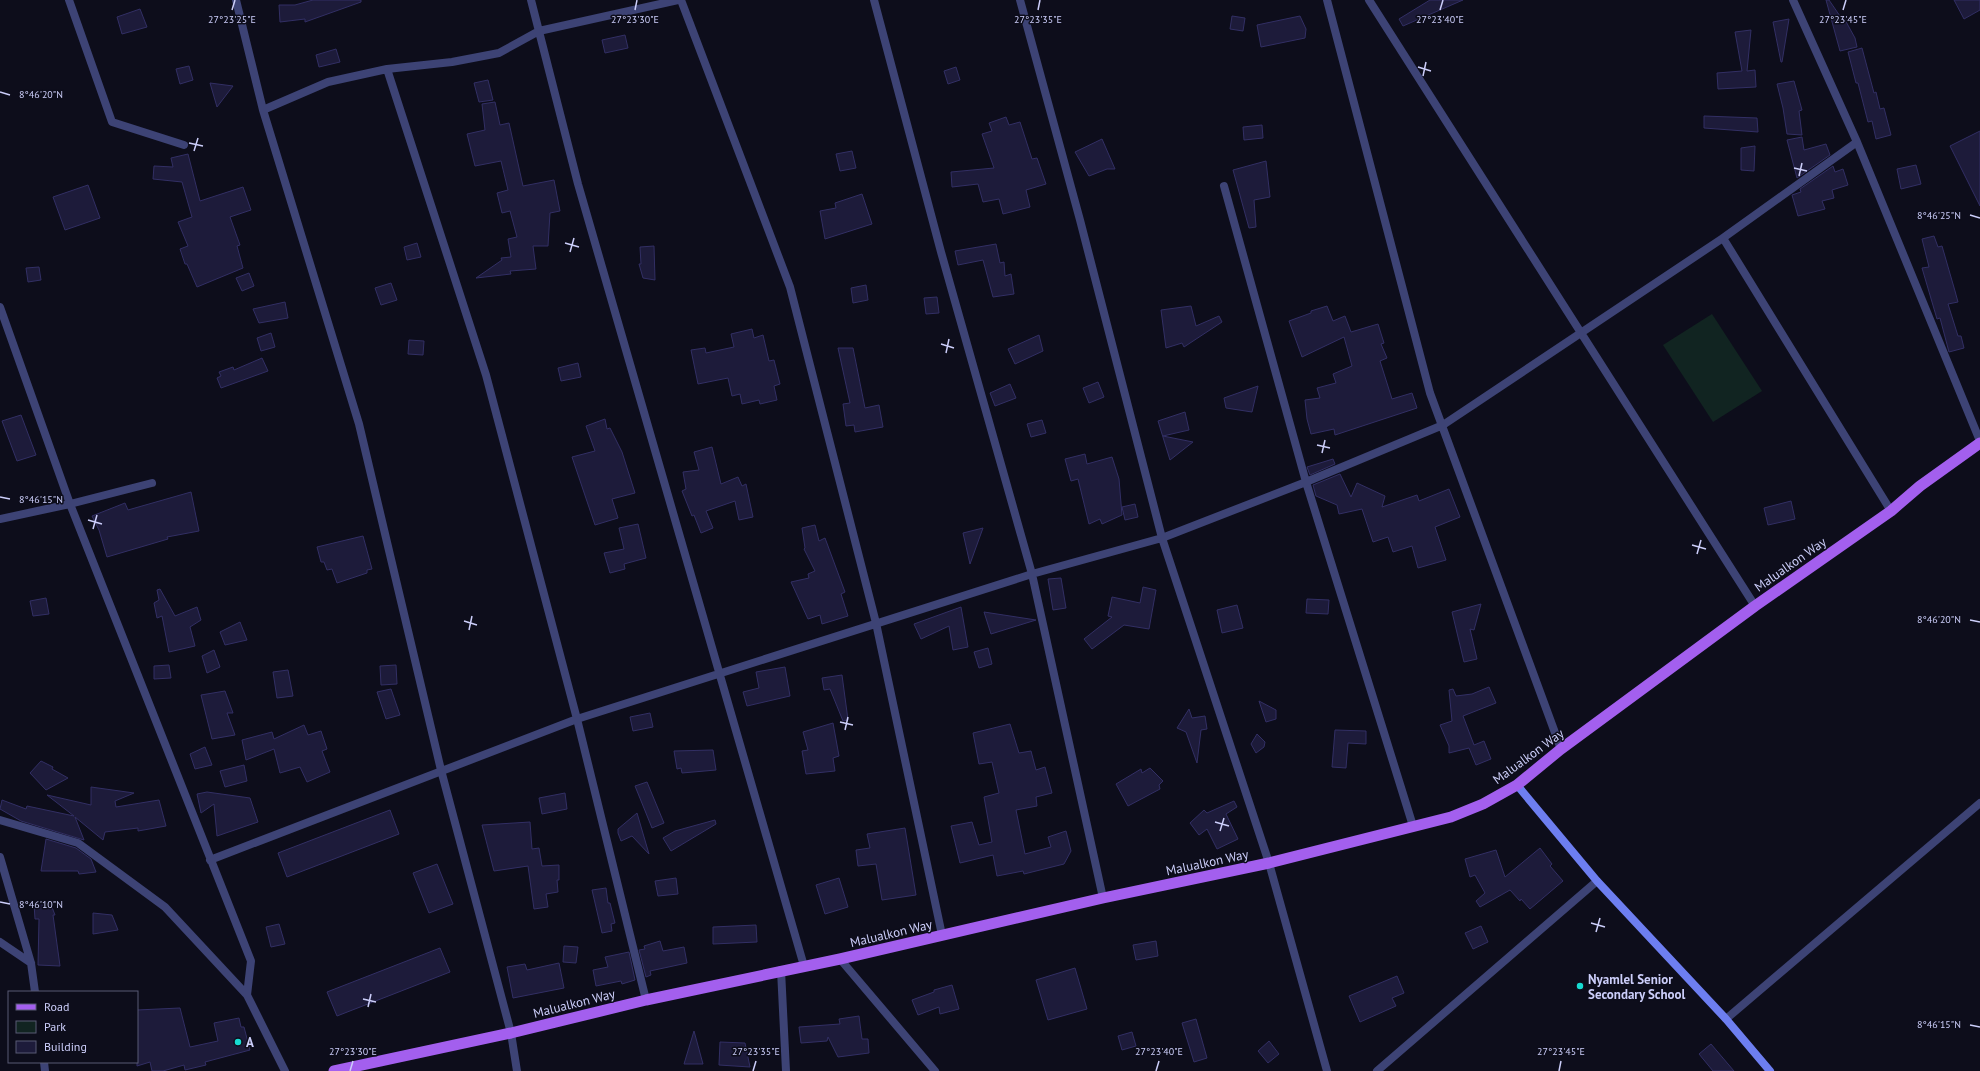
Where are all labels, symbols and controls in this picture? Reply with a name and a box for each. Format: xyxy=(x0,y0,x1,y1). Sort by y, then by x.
text: 27°23'25"E xyxy=(208,13,256,26)
text: 27°23'30"E xyxy=(611,13,659,26)
text: 27°23'35"E xyxy=(1014,13,1062,26)
text: 27°23'40"E xyxy=(1416,13,1464,26)
text: 27°23'45"E xyxy=(1819,13,1867,26)
text: 8°46'20"N xyxy=(19,88,63,101)
text: 8°46'25"N xyxy=(1917,209,1961,222)
text: 8°46'15"N xyxy=(19,493,63,506)
street label: Malualkon Way xyxy=(1751,533,1830,595)
text: 8°46'20"N xyxy=(1917,613,1961,626)
street label: Malualkon Way xyxy=(1489,725,1567,788)
street label: Malualkon Way xyxy=(1164,845,1250,880)
text: 8°46'10"N xyxy=(19,898,63,911)
street label: Malualkon Way xyxy=(848,916,934,951)
place label: Nyamlel Senior Secondary School xyxy=(1588,971,1686,1003)
marker: Nyamlel Senior Secondary School xyxy=(1575,981,1585,991)
street label: Malualkon Way xyxy=(531,985,617,1022)
legend xyxy=(8,991,138,1063)
text: Road xyxy=(44,999,69,1014)
text: 8°46'15"N xyxy=(1917,1018,1961,1031)
text: Park xyxy=(44,1019,66,1034)
place label: A xyxy=(246,1034,254,1051)
marker: A xyxy=(233,1037,243,1047)
text: Building xyxy=(44,1039,87,1054)
text: 27°23'30"E xyxy=(329,1045,377,1058)
text: 27°23'35"E xyxy=(732,1045,780,1058)
text: 27°23'40"E xyxy=(1135,1045,1183,1058)
text: 27°23'45"E xyxy=(1537,1045,1585,1058)

